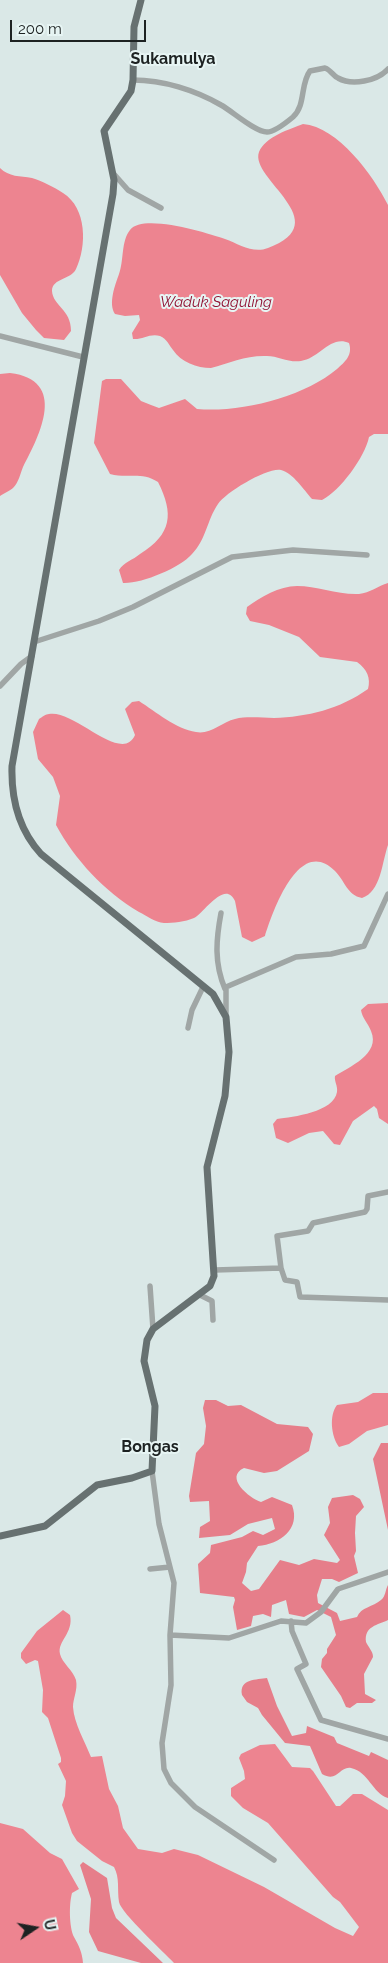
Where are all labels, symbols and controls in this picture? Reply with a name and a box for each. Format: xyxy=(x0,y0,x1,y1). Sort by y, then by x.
scale bar xyxy=(12,10,149,42)
text: 200 m xyxy=(18,20,62,38)
district label: Sukamulya xyxy=(131,49,215,69)
water label: Waduk Saguling xyxy=(160,293,272,311)
district label: Bongas xyxy=(121,1437,179,1457)
north arrow xyxy=(10,1903,60,1953)
text: U xyxy=(41,1918,59,1932)

